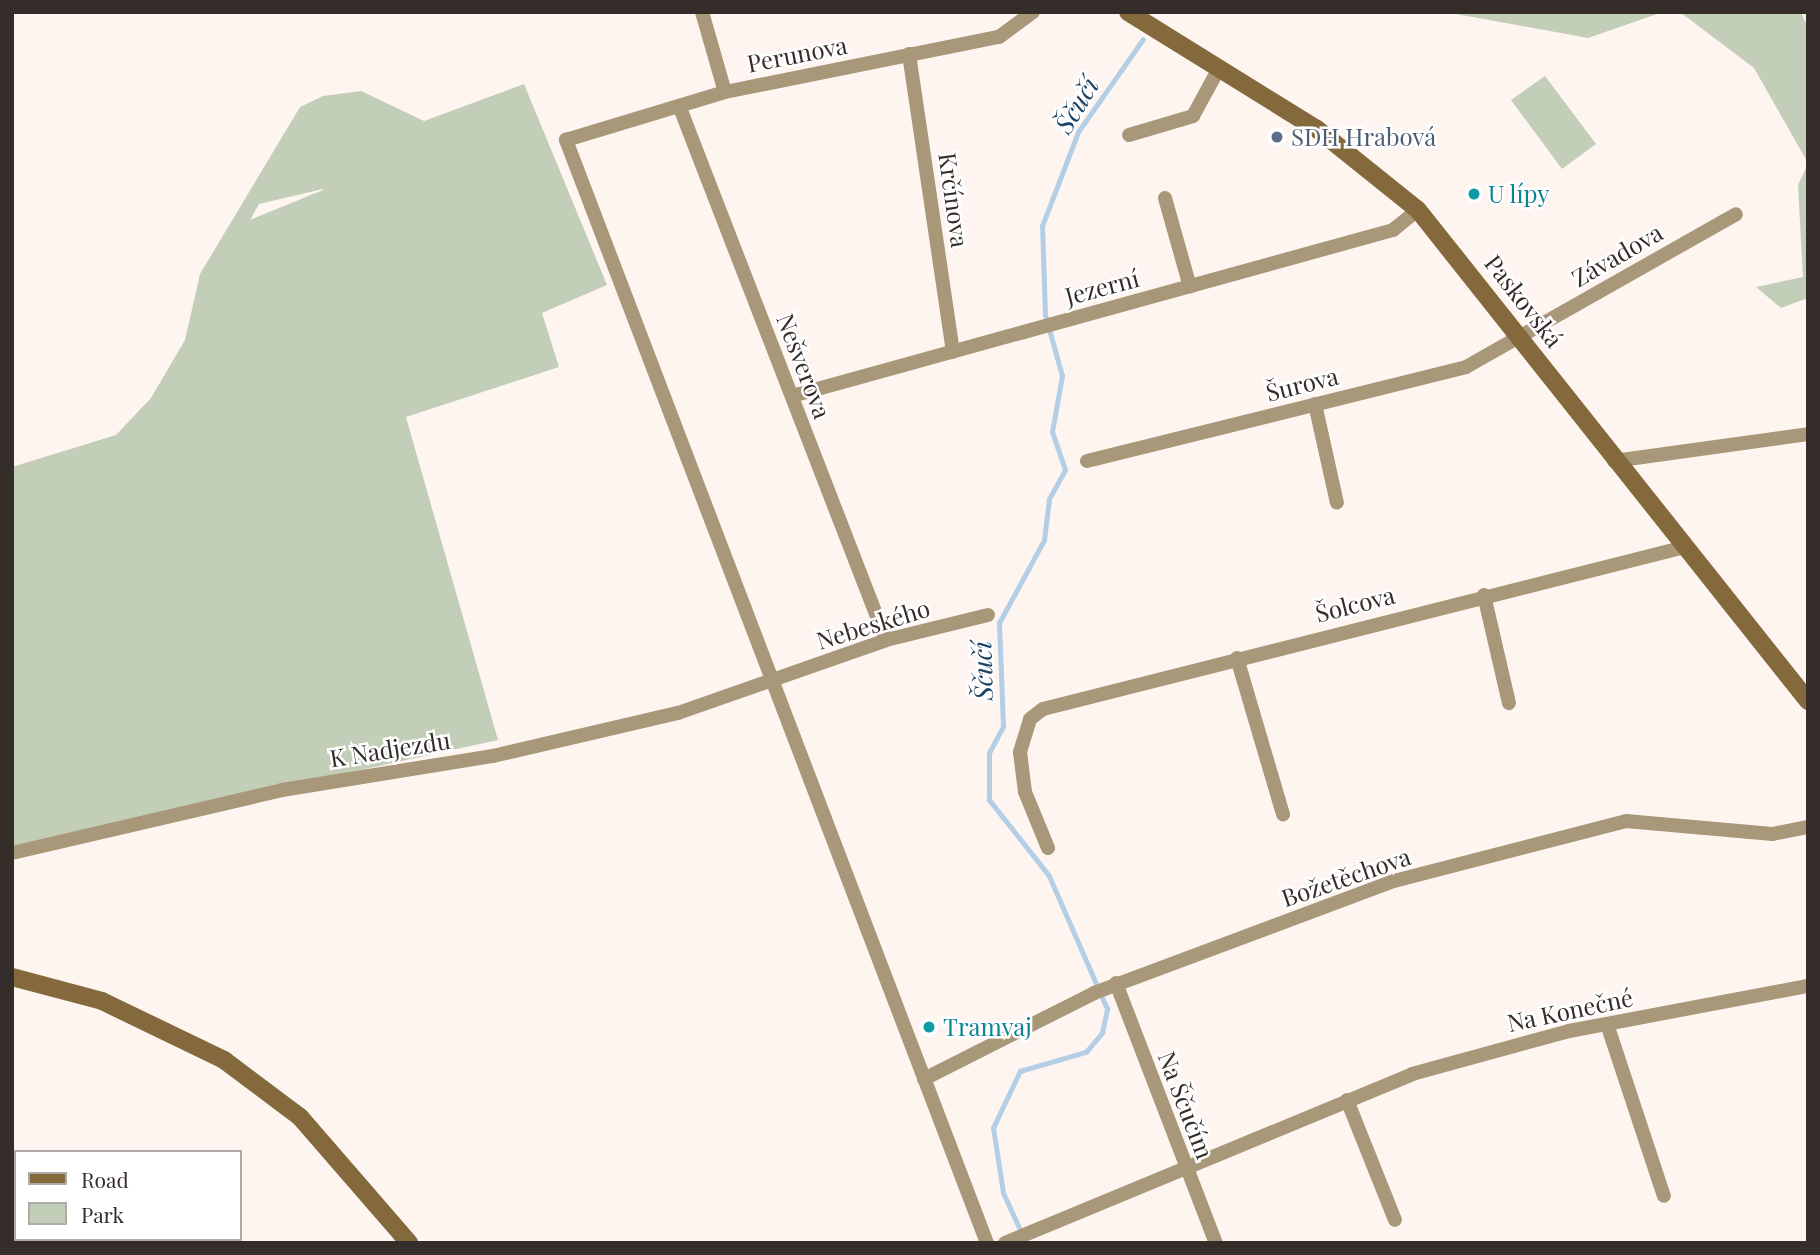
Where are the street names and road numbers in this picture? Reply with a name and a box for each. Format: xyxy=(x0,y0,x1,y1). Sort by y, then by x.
street label: Perunova xyxy=(744,30,850,78)
street label: Krčínova xyxy=(933,151,975,249)
street label: Závadova xyxy=(1566,218,1668,292)
street label: Paskovská xyxy=(1479,249,1569,353)
street label: Jezerní xyxy=(1062,263,1142,311)
street label: Nešverova xyxy=(771,310,837,422)
street label: Šurova xyxy=(1263,361,1341,407)
street label: Šolcova xyxy=(1312,580,1398,628)
street label: Nebeského xyxy=(813,593,933,655)
street label: K Nadjezdu xyxy=(328,725,452,773)
street label: Božetěchova xyxy=(1278,841,1414,913)
street label: Na Konečné xyxy=(1504,983,1636,1037)
street label: Na Ščučím xyxy=(1152,1047,1220,1163)

